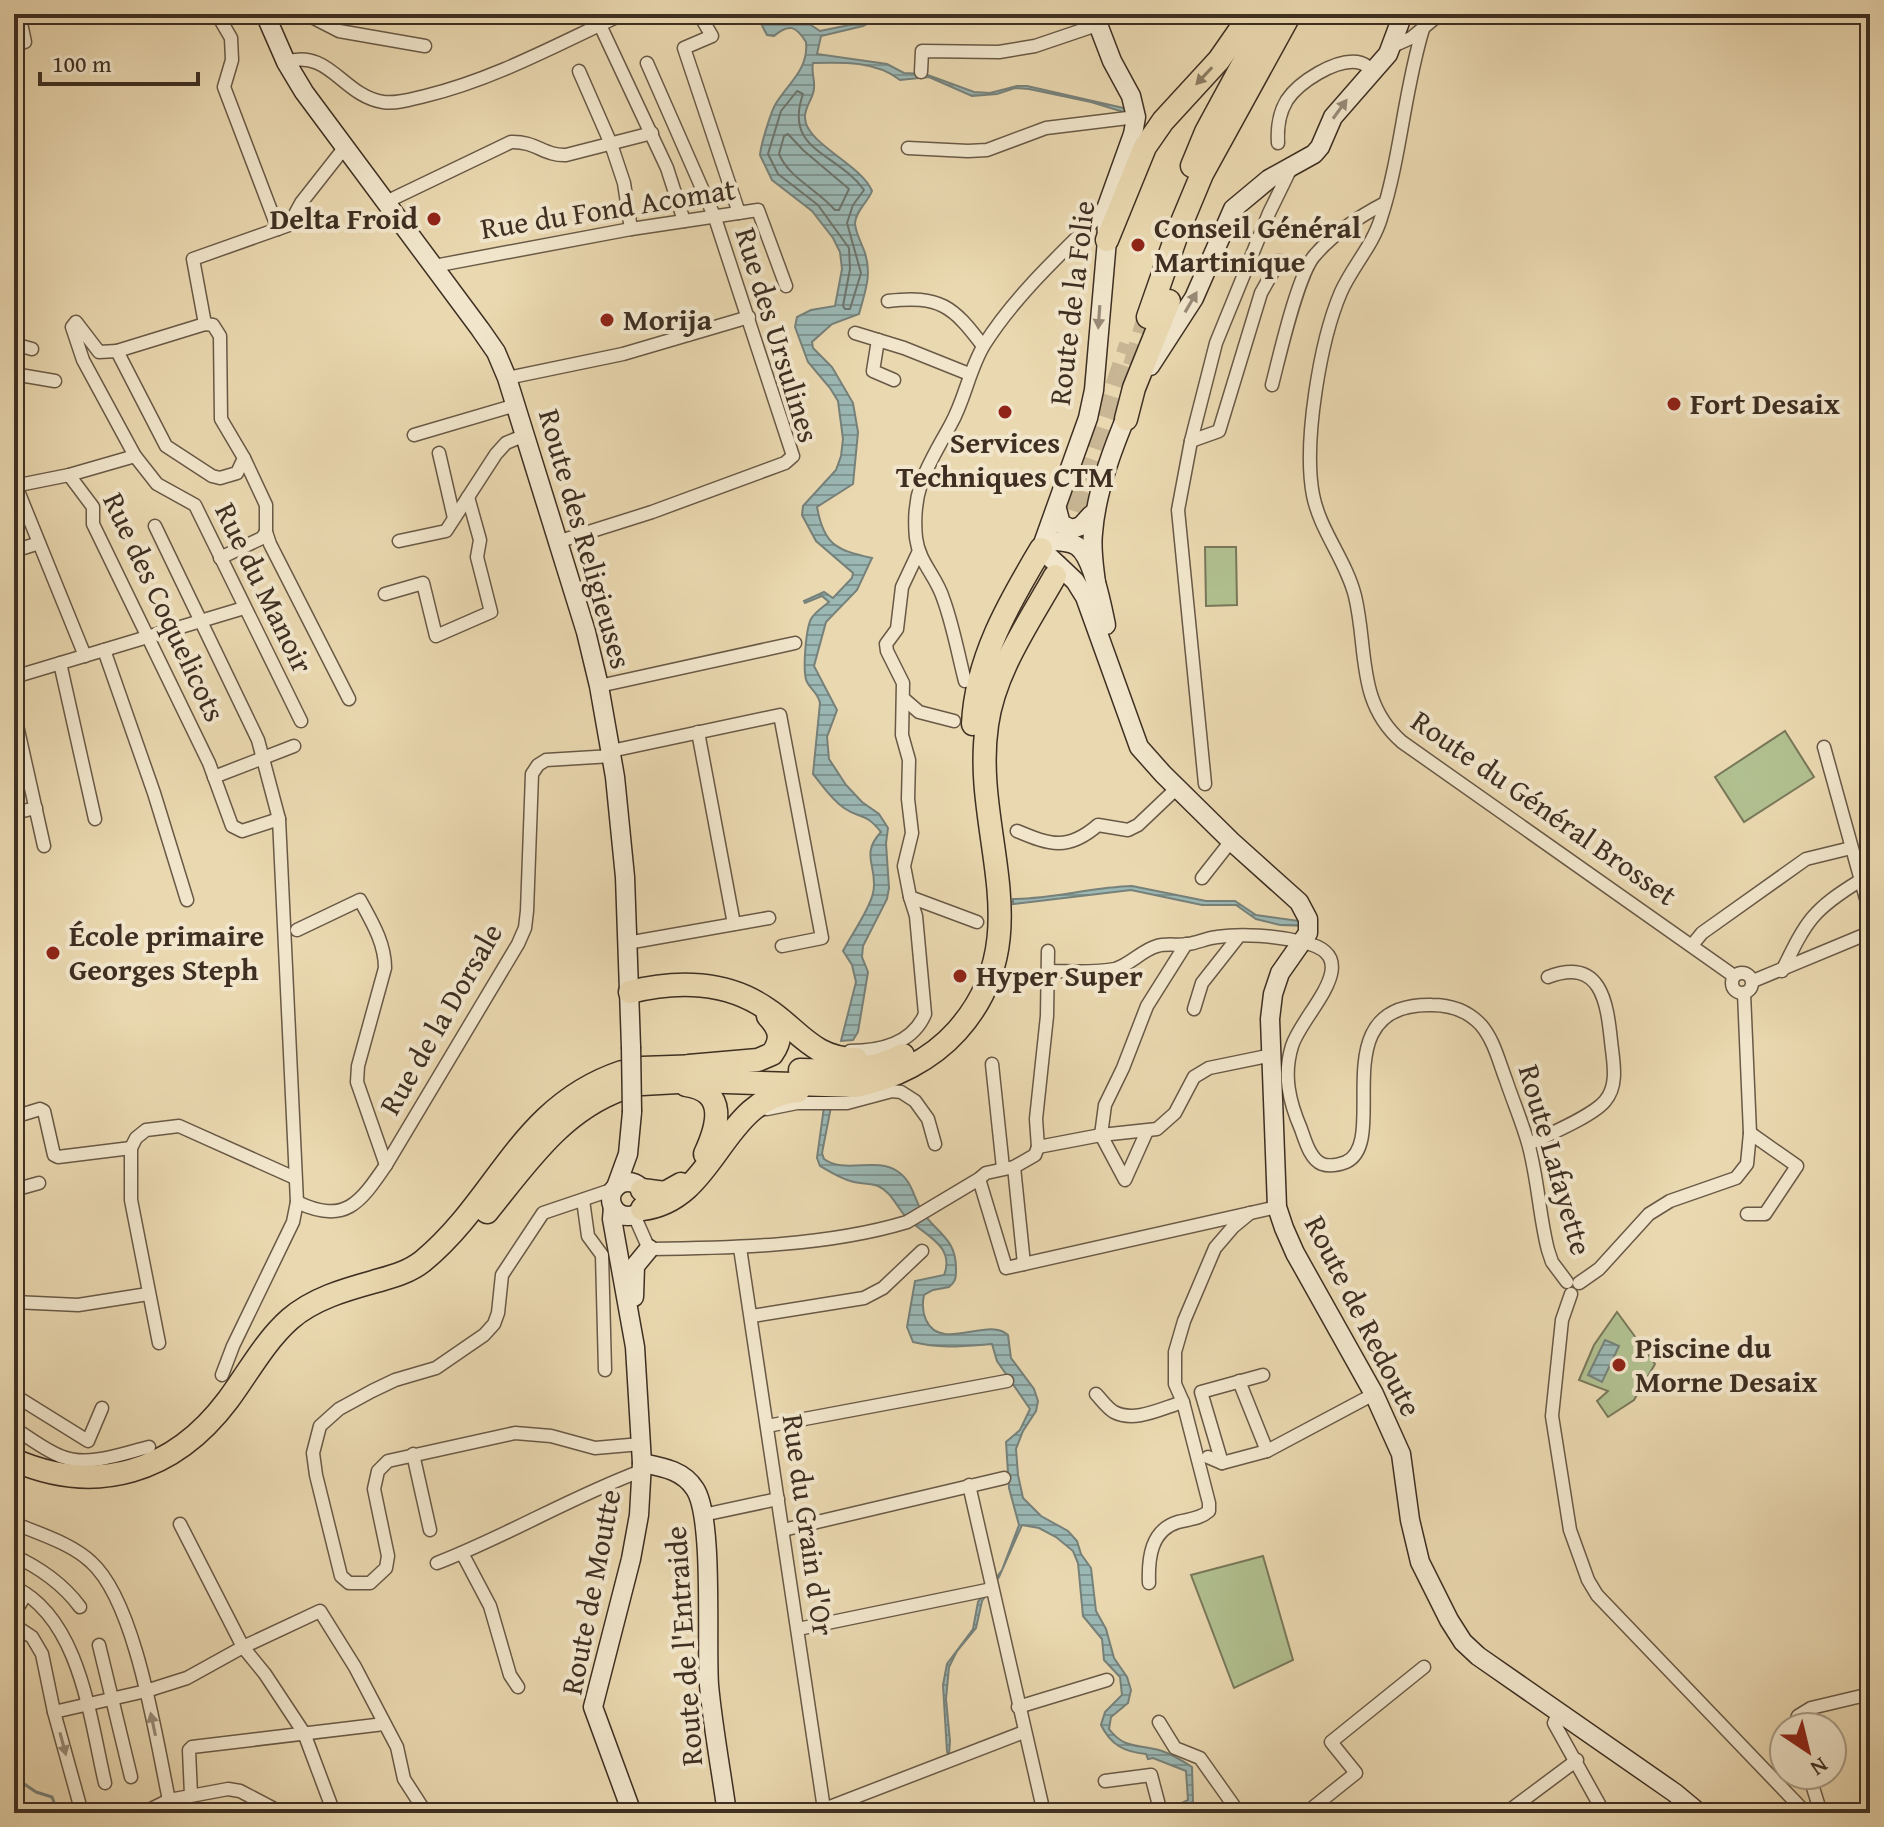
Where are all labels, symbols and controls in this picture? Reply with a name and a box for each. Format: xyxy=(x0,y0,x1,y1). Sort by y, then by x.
scale bar xyxy=(40,36,198,86)
text: 100 m xyxy=(52,46,112,81)
one-way arrow xyxy=(1196,67,1214,86)
one-way arrow xyxy=(1332,98,1347,119)
street label: Rue du Fond Acomat xyxy=(477,166,739,250)
place label: Delta Froid xyxy=(270,196,419,240)
street label: Route de la Folie xyxy=(1037,198,1105,408)
place label: Conseil Général Martinique xyxy=(1154,205,1361,283)
marker: Delta Froid xyxy=(425,210,443,228)
street label: Rue des Ursulines xyxy=(724,222,832,448)
marker: Conseil Général Martinique xyxy=(1129,236,1147,254)
one-way arrow xyxy=(1184,291,1198,313)
place label: Morija xyxy=(623,297,713,341)
one-way arrow xyxy=(1092,305,1105,330)
marker: Morija xyxy=(598,311,616,329)
place label: Fort Desaix xyxy=(1690,381,1840,425)
marker: Fort Desaix xyxy=(1665,395,1683,413)
marker: Services Techniques CTM xyxy=(996,403,1014,421)
street label: Route des Religieuses xyxy=(528,404,644,674)
place label: Services Techniques CTM xyxy=(896,420,1114,498)
street label: Rue des Coquelicots xyxy=(92,485,237,728)
street label: Rue du Manoir xyxy=(205,495,325,680)
street label: Route du Général Brosset xyxy=(1403,699,1687,916)
place label: École primaire Georges Steph xyxy=(69,913,264,991)
street label: Rue de la Dorsale xyxy=(367,915,513,1122)
marker: École primaire Georges Steph xyxy=(44,944,62,962)
place label: Hyper Super xyxy=(976,953,1143,997)
marker: Hyper Super xyxy=(951,967,969,985)
street label: Route Lafayette xyxy=(1508,1059,1604,1260)
street label: Route de Redoute xyxy=(1294,1207,1434,1424)
place label: Piscine du Morne Desaix xyxy=(1635,1325,1817,1403)
marker: Piscine du Morne Desaix xyxy=(1610,1356,1628,1374)
street label: Rue du Grain d'Or xyxy=(772,1411,846,1638)
street label: Route de Moutte xyxy=(549,1485,631,1698)
street label: Route de l'Entraide xyxy=(653,1525,713,1767)
one-way arrow xyxy=(146,1711,159,1736)
north arrow xyxy=(1768,1711,1848,1791)
one-way arrow xyxy=(57,1732,69,1757)
text: N xyxy=(1804,1750,1835,1785)

